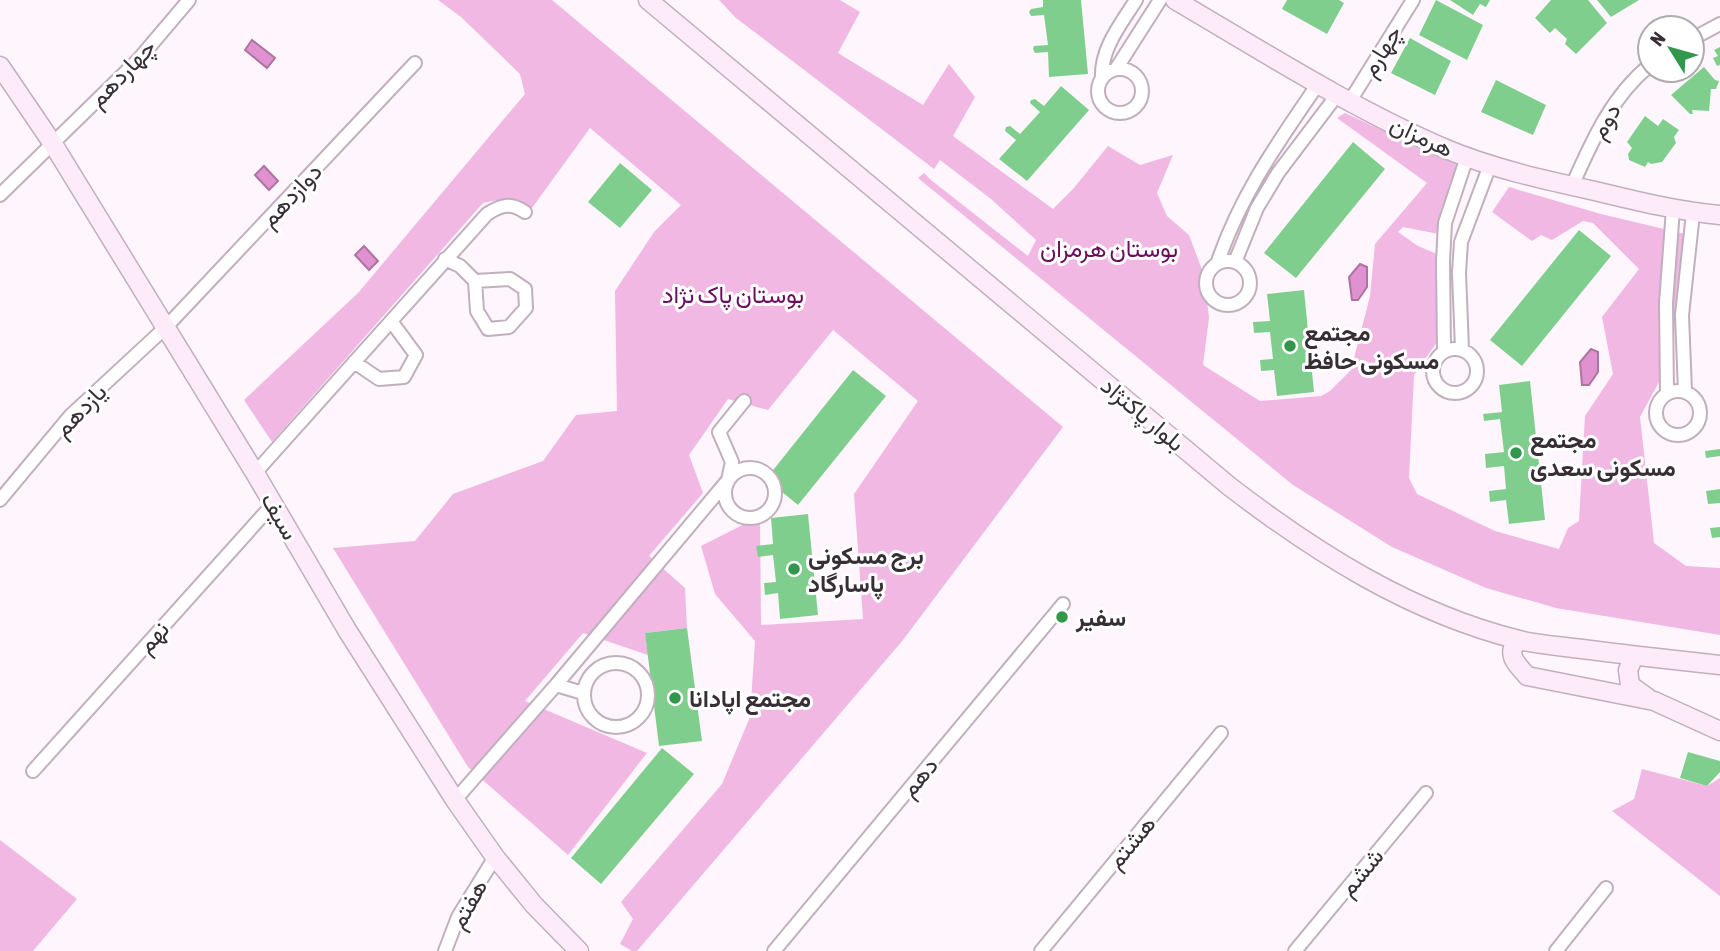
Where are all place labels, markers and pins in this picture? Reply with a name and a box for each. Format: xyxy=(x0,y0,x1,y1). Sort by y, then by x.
place label: مجتمع مسکونی حافظ xyxy=(1304,319,1439,376)
marker: مجتمع مسکونی حافظ xyxy=(1282,338,1298,354)
place label: مجتمع مسکونی سعدی xyxy=(1530,426,1676,483)
marker: مجتمع مسکونی سعدی xyxy=(1508,445,1524,461)
place label: برج مسکونی پاسارگاد xyxy=(808,542,924,600)
marker: برج مسکونی پاسارگاد xyxy=(786,561,802,577)
place label: سفیر xyxy=(1075,604,1126,633)
marker: سفیر xyxy=(1054,609,1070,625)
place label: مجتمع اپادانا xyxy=(689,685,811,716)
marker: مجتمع اپادانا xyxy=(667,690,683,706)

